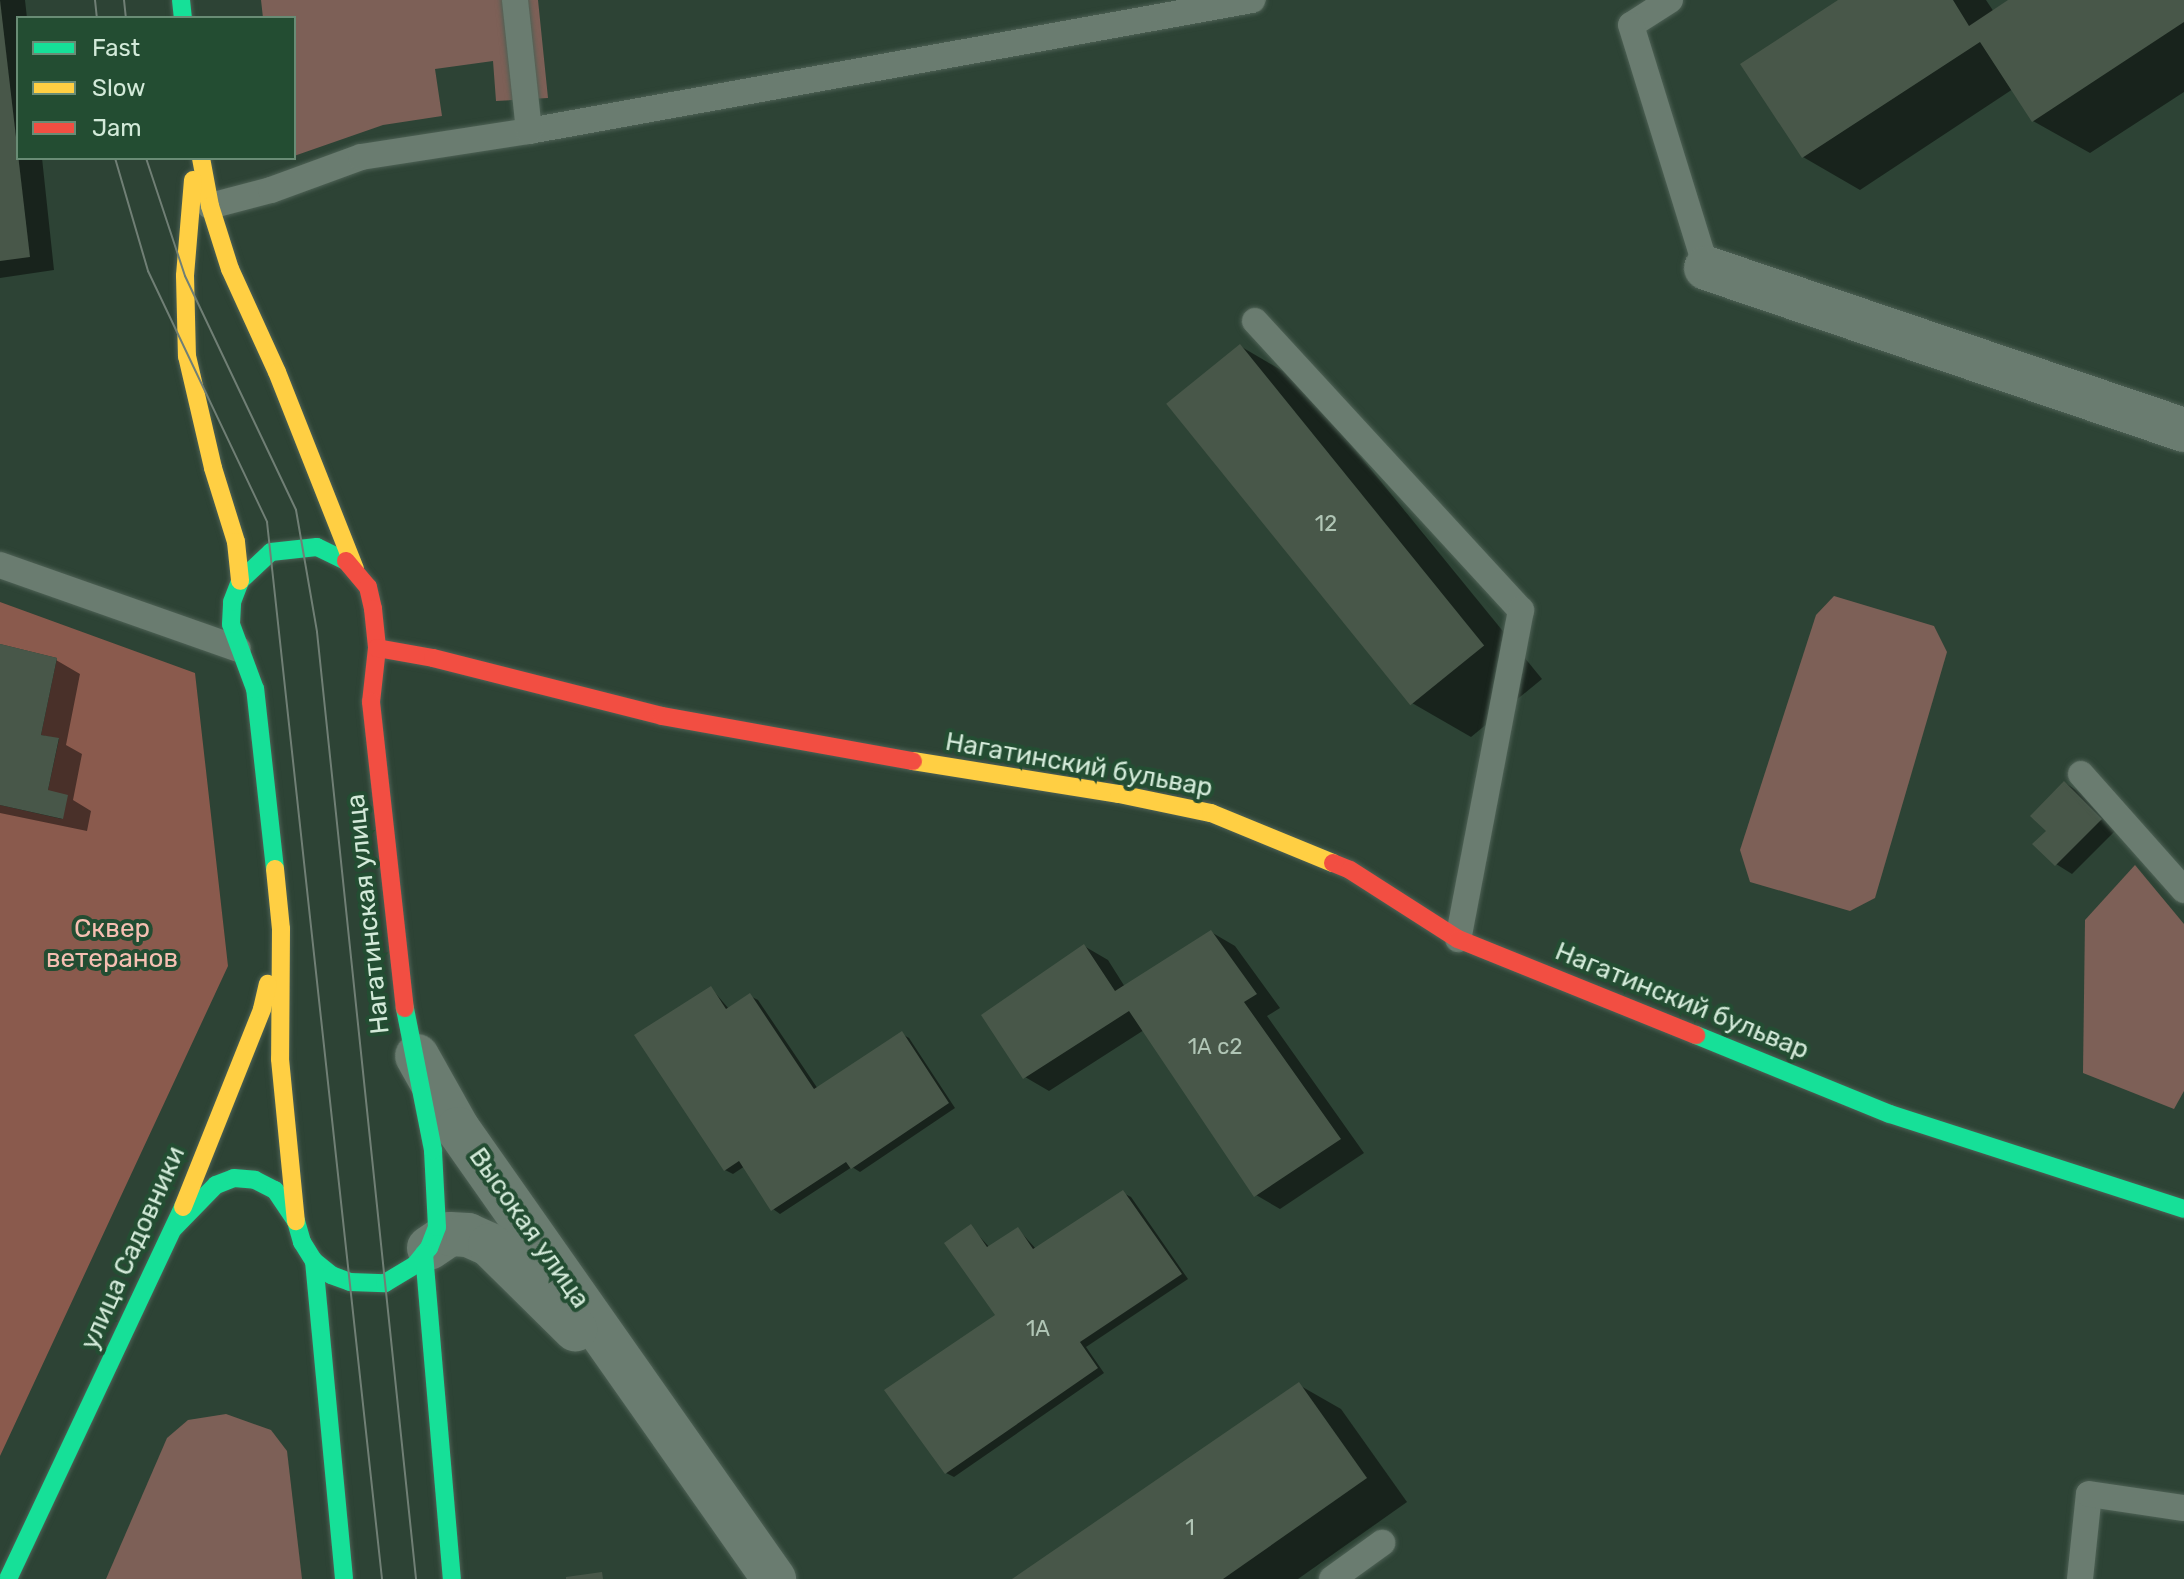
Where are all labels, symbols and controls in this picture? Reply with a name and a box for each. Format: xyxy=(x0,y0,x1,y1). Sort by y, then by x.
legend xyxy=(16,16,296,160)
text: Fast xyxy=(92,34,140,62)
text: Slow xyxy=(92,74,145,102)
text: Jam xyxy=(92,114,142,142)
house number: 12 xyxy=(1315,511,1337,537)
street label: Нагатинский бульвар xyxy=(943,726,1215,804)
street label: Нагатинская улица xyxy=(340,792,396,1036)
park label: Сквер ветеранов xyxy=(46,913,178,974)
street label: Нагатинский бульвар xyxy=(1551,936,1813,1066)
house number: 1А с2 xyxy=(1188,1034,1242,1060)
street label: улица Садовники xyxy=(74,1141,192,1355)
street label: Высокая улица xyxy=(462,1142,596,1314)
house number: 1А xyxy=(1026,1316,1050,1342)
house number: 1 xyxy=(1185,1515,1195,1541)

